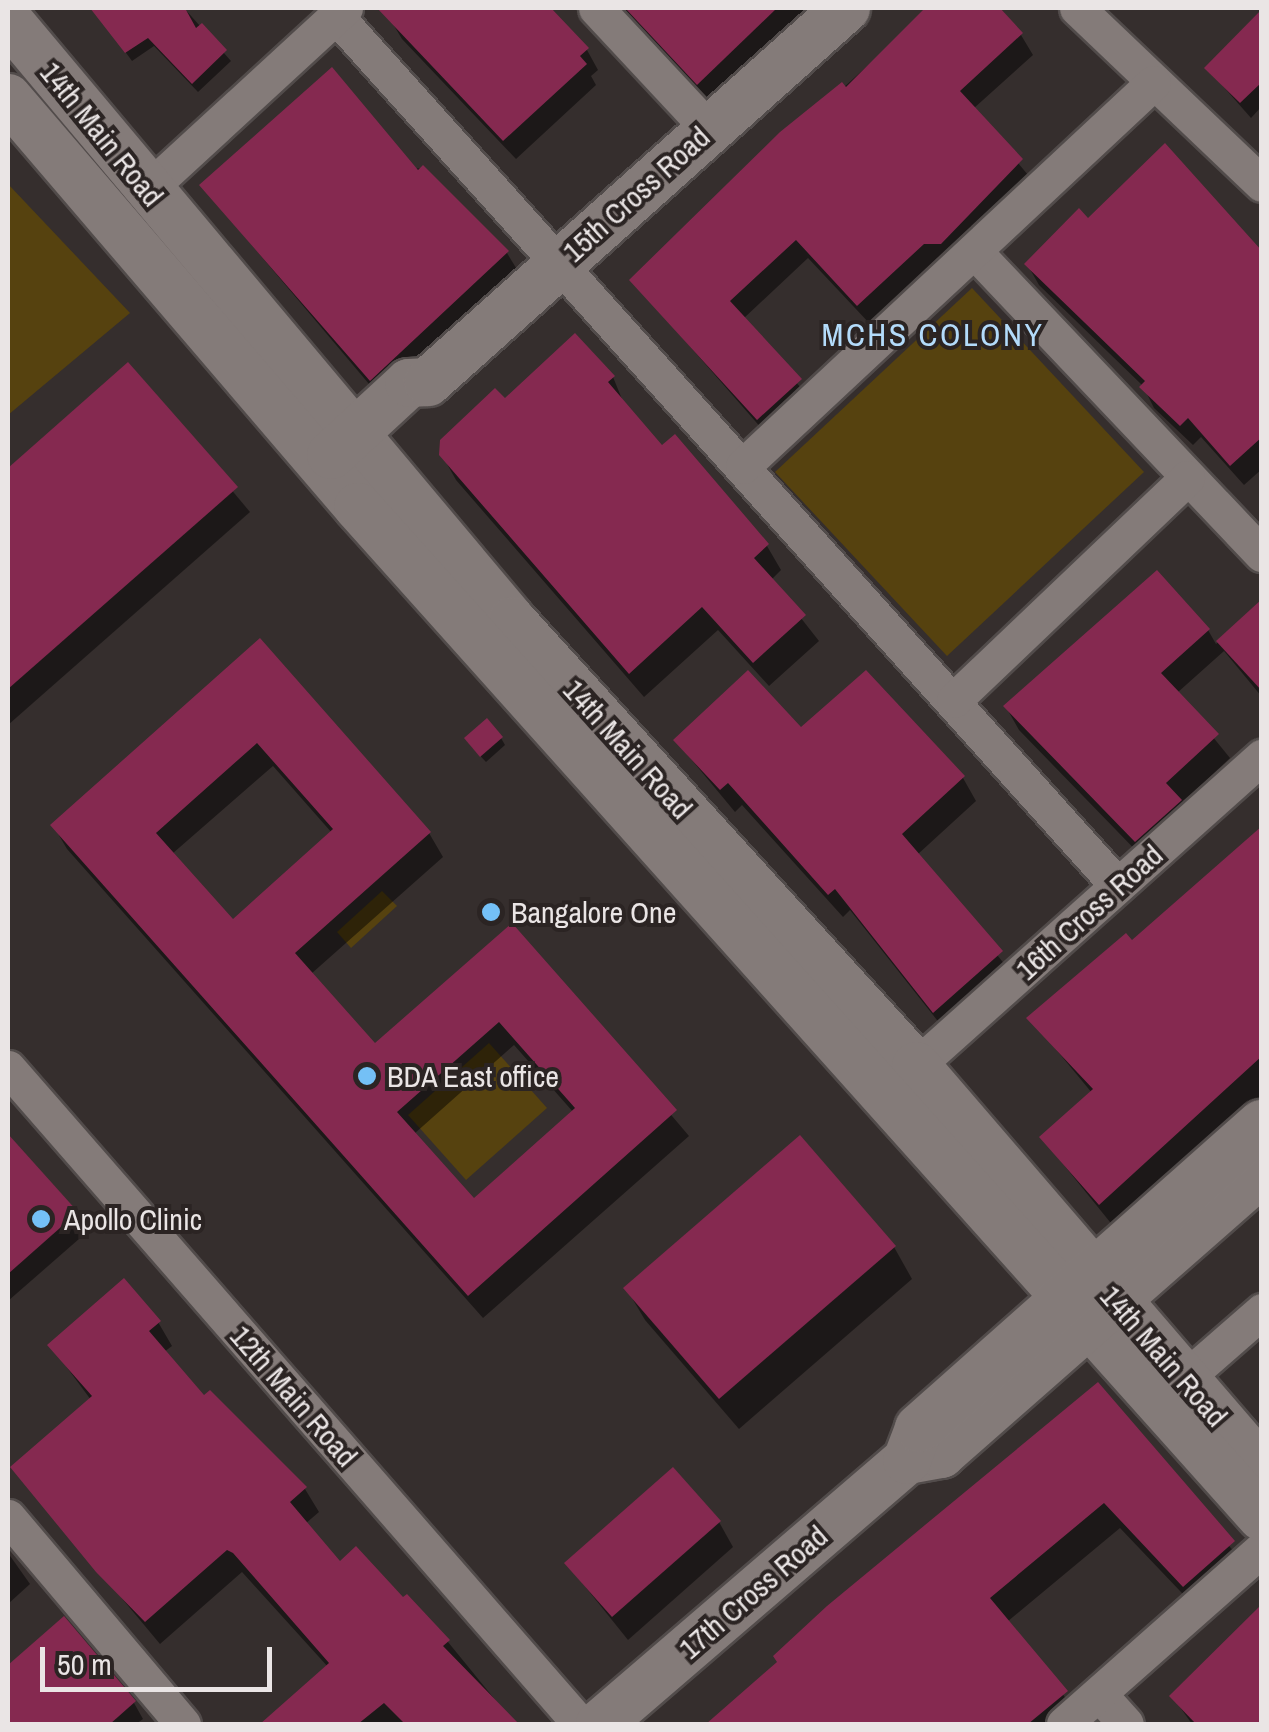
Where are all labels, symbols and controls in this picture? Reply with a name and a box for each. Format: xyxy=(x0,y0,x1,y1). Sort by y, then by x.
street label: 14th Main Road xyxy=(33,55,171,213)
street label: 15th Cross Road xyxy=(555,119,717,269)
district label: MCHS COLONY xyxy=(822,316,1044,354)
street label: 14th Main Road xyxy=(556,672,700,826)
street label: 16th Cross Road xyxy=(1008,837,1170,987)
place label: Bangalore One xyxy=(511,894,676,930)
marker: Bangalore One xyxy=(480,901,502,923)
place label: BDA East office xyxy=(387,1058,560,1094)
marker: BDA East office xyxy=(356,1065,378,1087)
place label: Apollo Clinic xyxy=(64,1201,202,1237)
marker: Apollo Clinic xyxy=(28,1206,54,1232)
street label: 14th Main Road xyxy=(1093,1278,1235,1434)
street label: 12th Main Road xyxy=(223,1318,365,1474)
street label: 17th Cross Road xyxy=(672,1518,834,1666)
scale bar xyxy=(45,1627,278,1689)
text: 50 m xyxy=(57,1644,112,1684)

